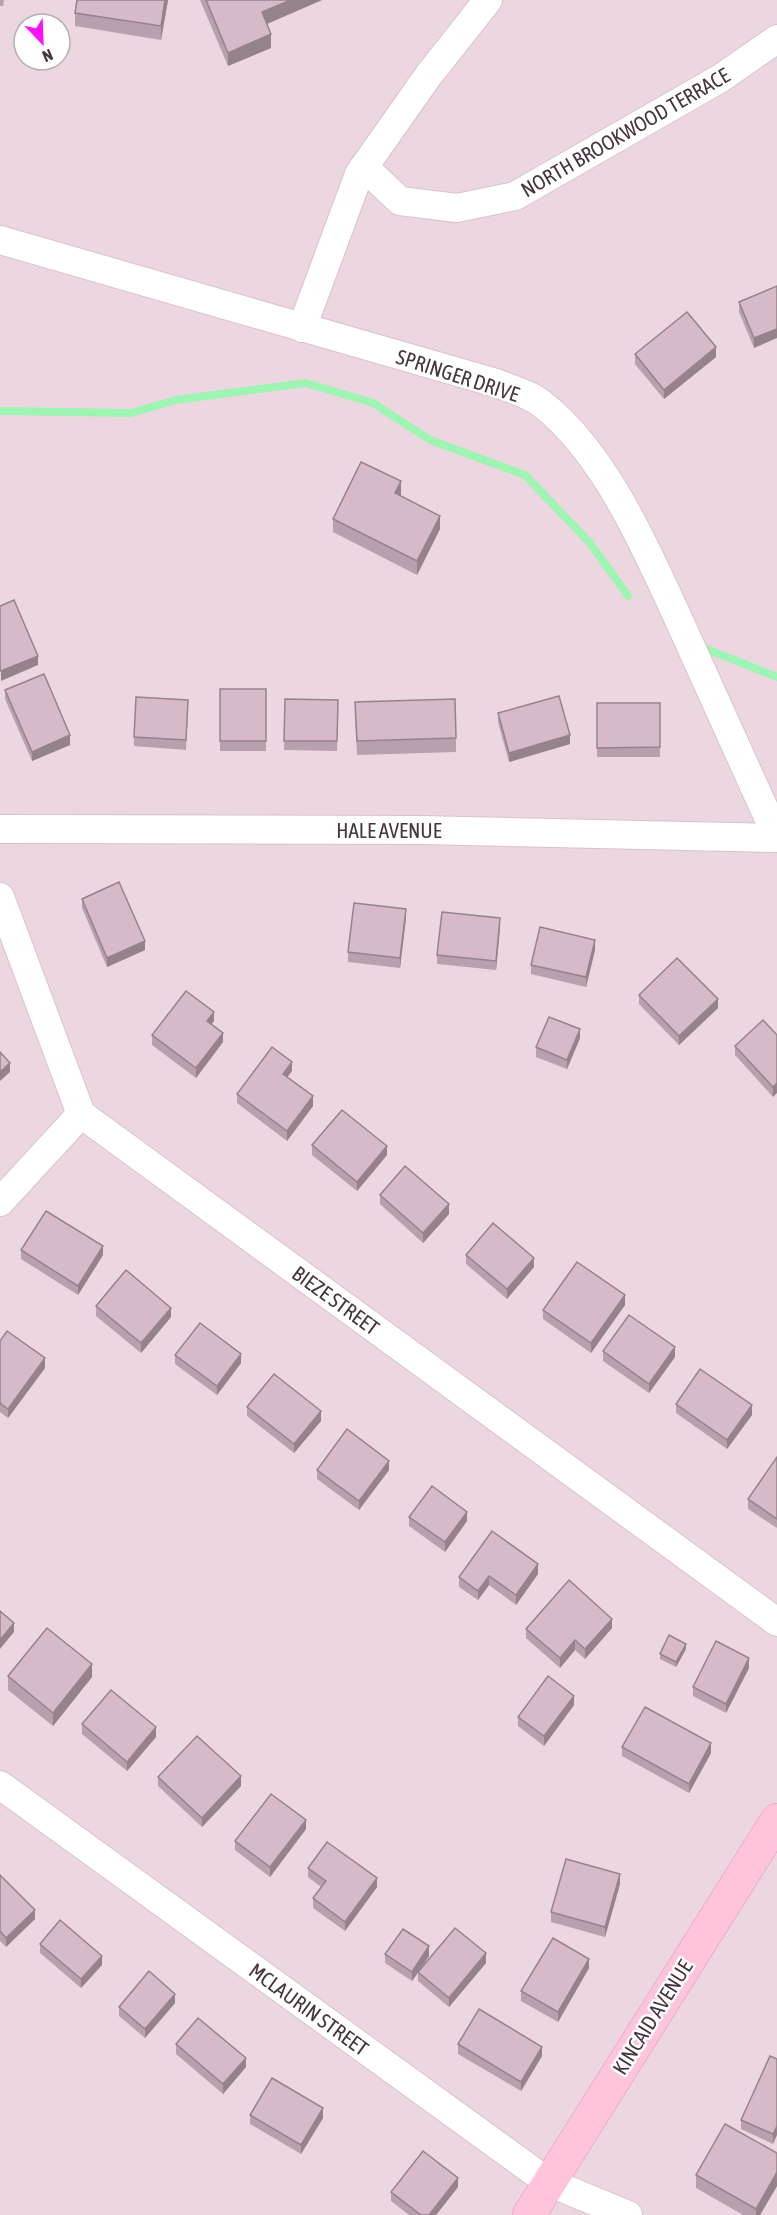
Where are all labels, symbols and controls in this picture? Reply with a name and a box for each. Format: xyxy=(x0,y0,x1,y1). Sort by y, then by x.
north arrow xyxy=(12,12,72,72)
text: N xyxy=(40,46,56,66)
street label: NORTH BROOKWOOD TERRACE xyxy=(517,62,733,202)
street label: SPRINGER DRIVE xyxy=(394,344,522,406)
street label: HALE AVENUE xyxy=(336,818,442,842)
street label: BIEZE STREET xyxy=(288,1261,384,1339)
street label: KINCAID AVENUE xyxy=(607,1955,697,2079)
street label: MCLAURIN STREET xyxy=(245,1958,373,2060)

